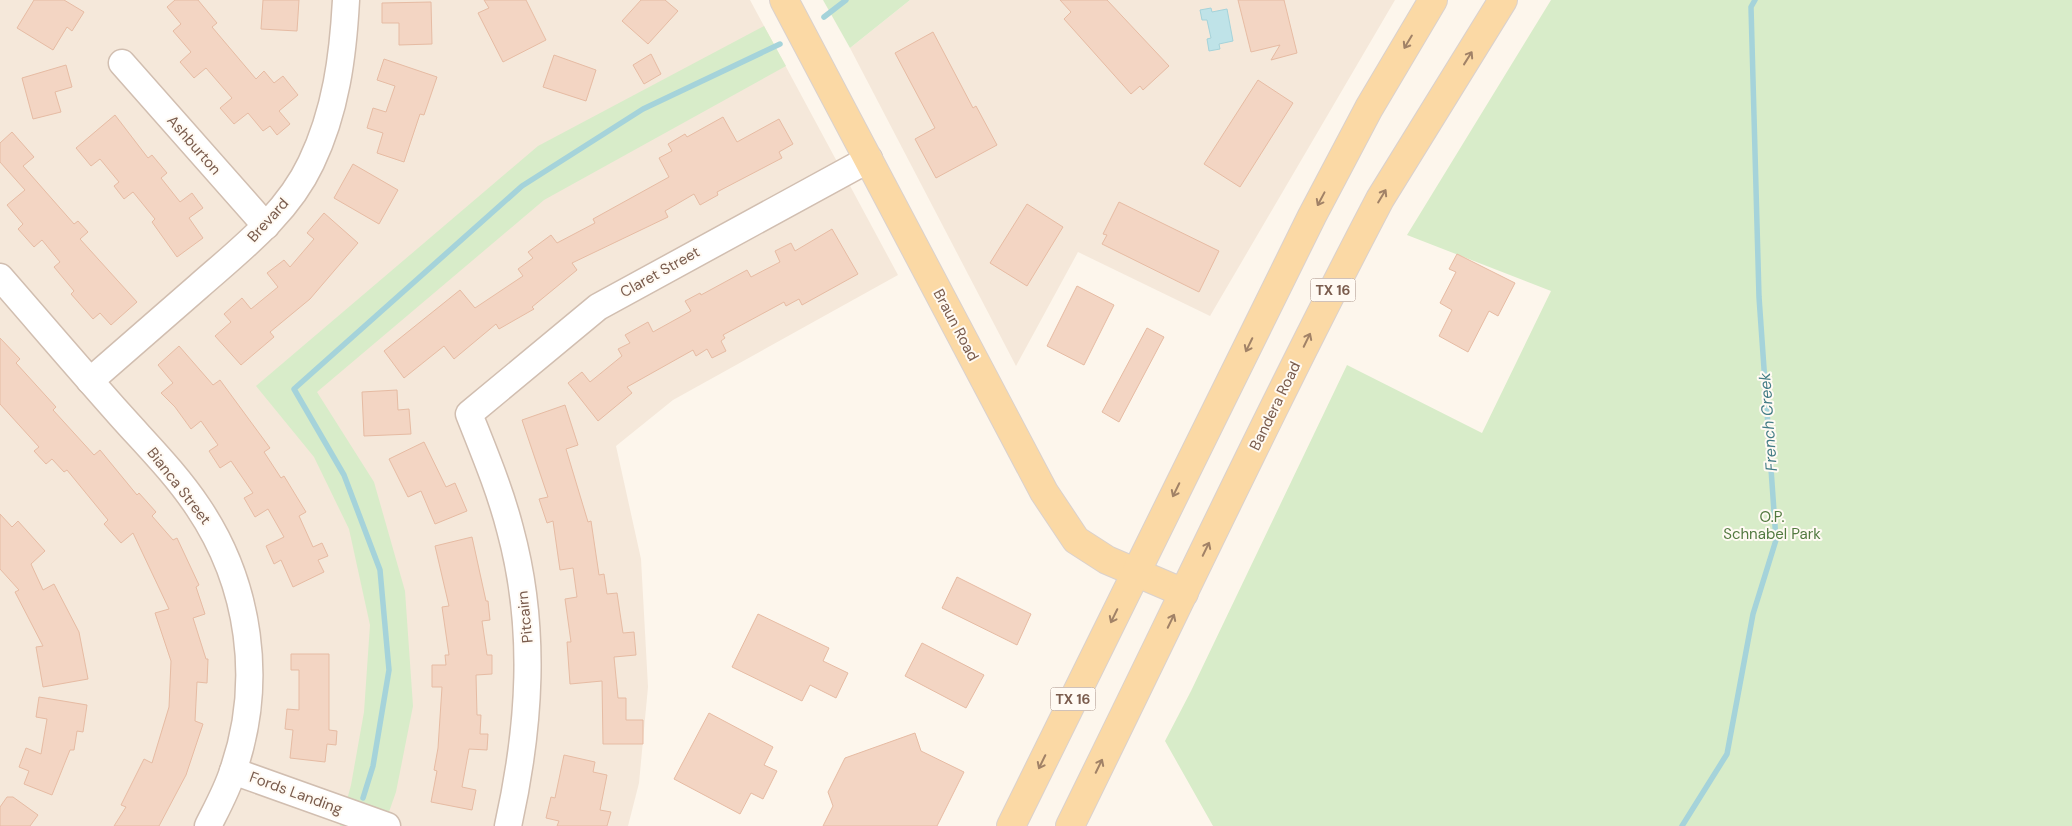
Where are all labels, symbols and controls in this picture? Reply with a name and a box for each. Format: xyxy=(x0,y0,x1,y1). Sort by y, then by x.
one-way arrow xyxy=(1403,34,1413,48)
one-way arrow xyxy=(1463,51,1473,65)
street label: Ashburton xyxy=(163,111,225,179)
one-way arrow xyxy=(1378,190,1388,204)
one-way arrow xyxy=(1316,191,1325,206)
street label: Brevard xyxy=(243,194,293,246)
street label: Claret Street xyxy=(617,242,704,302)
road number: TX 16 xyxy=(1310,278,1356,302)
street label: Braun Road xyxy=(929,285,983,365)
one-way arrow xyxy=(1303,333,1312,348)
one-way arrow xyxy=(1243,337,1253,352)
street label: Bandera Road xyxy=(1245,358,1305,454)
water label: French Creek xyxy=(1754,371,1782,472)
street label: Bianca Street xyxy=(143,443,215,529)
one-way arrow xyxy=(1171,482,1180,497)
park label: O.P. Schnabel Park xyxy=(1723,507,1821,544)
one-way arrow xyxy=(1201,542,1211,557)
street label: Pitcairn xyxy=(512,590,538,644)
one-way arrow xyxy=(1109,608,1118,623)
one-way arrow xyxy=(1167,614,1176,629)
road number: TX 16 xyxy=(1050,688,1096,711)
one-way arrow xyxy=(1037,754,1046,769)
one-way arrow xyxy=(1094,759,1104,774)
street label: Fords Landing xyxy=(247,767,345,819)

